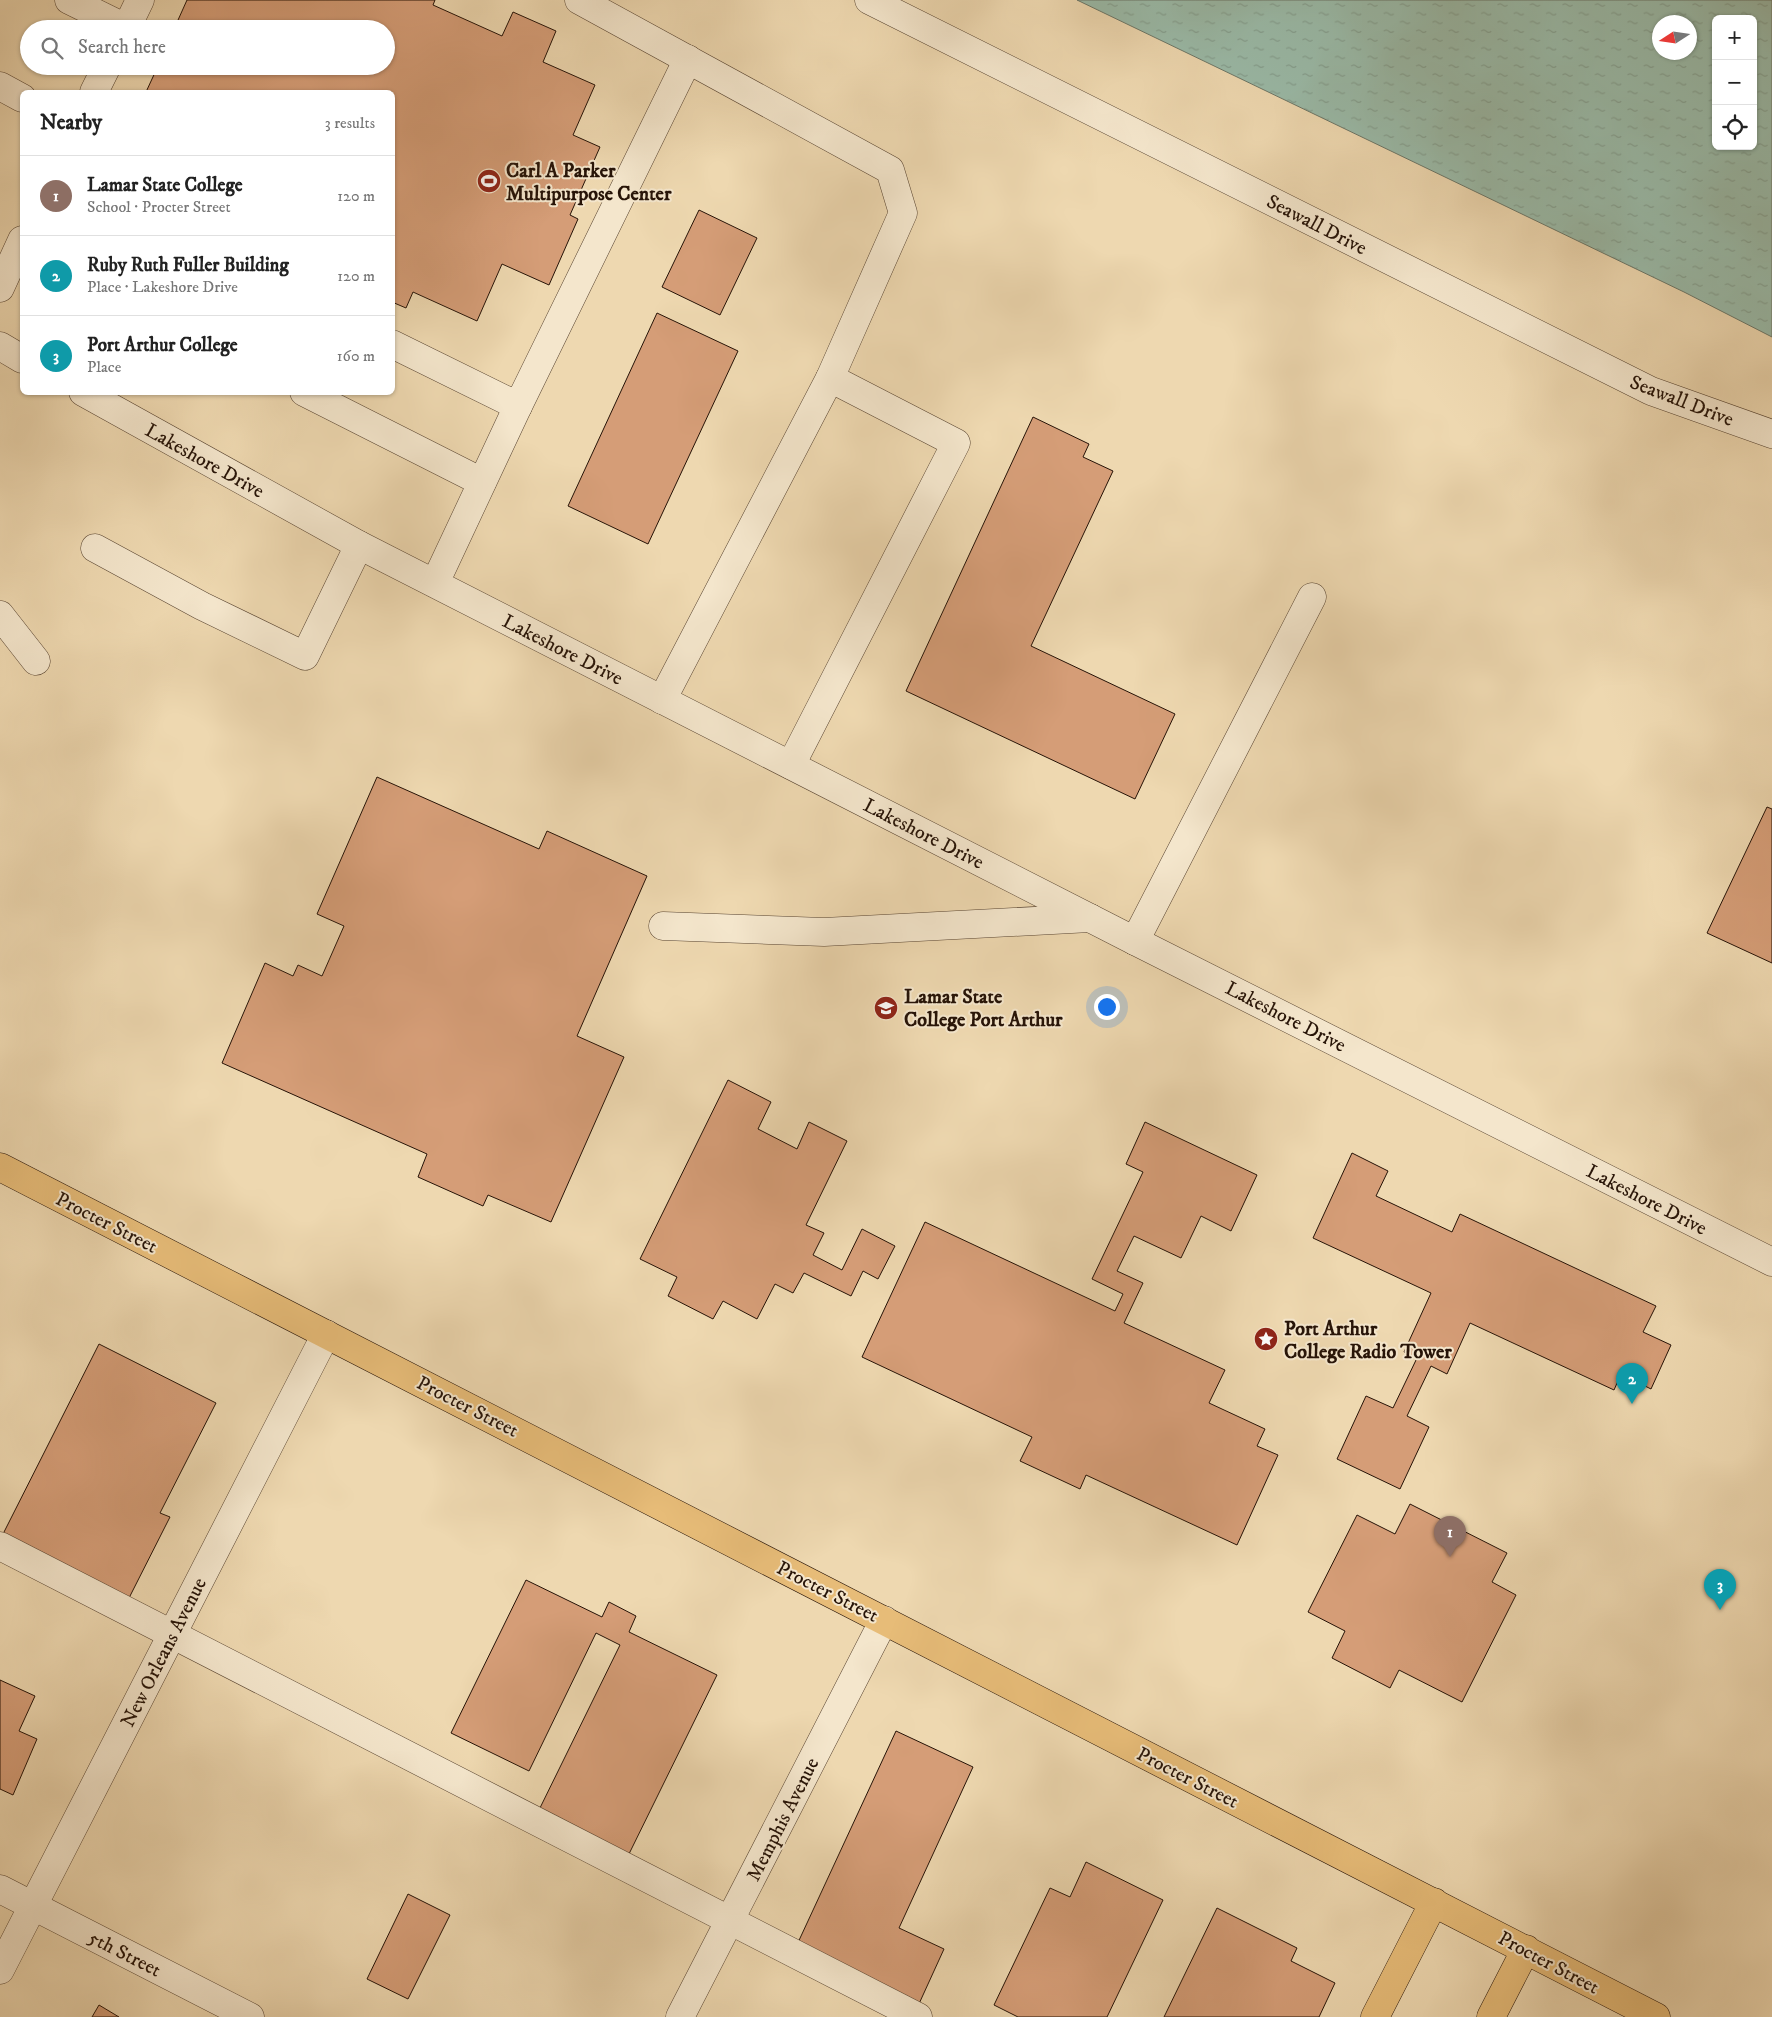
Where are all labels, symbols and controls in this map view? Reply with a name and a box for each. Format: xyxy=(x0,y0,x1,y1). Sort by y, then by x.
north arrow xyxy=(1652,15,1697,60)
map controls xyxy=(1712,15,1757,150)
button: + xyxy=(1712,15,1757,60)
search box xyxy=(20,20,395,75)
icon: search xyxy=(38,34,66,62)
text: Search here xyxy=(78,36,166,59)
button: − xyxy=(1712,60,1757,105)
button: locate xyxy=(1712,105,1757,150)
text: Nearby xyxy=(40,110,102,136)
text: 3 results xyxy=(325,113,375,133)
place label: Carl A Parker Multipurpose Center xyxy=(506,159,672,207)
sports icon: Carl A Parker Multipurpose Center xyxy=(476,168,502,194)
text: Lamar State College xyxy=(87,174,243,197)
text: 1 xyxy=(53,186,59,206)
text: 120 m xyxy=(337,186,375,206)
street label: Seawall Drive xyxy=(1262,189,1371,261)
text: School · Procter Street xyxy=(87,197,231,217)
text: Ruby Ruth Fuller Building xyxy=(87,254,289,277)
text: 2 xyxy=(52,266,60,286)
text: 120 m xyxy=(337,266,375,286)
text: Place · Lakeshore Drive xyxy=(87,277,238,297)
text: Port Arthur College xyxy=(87,334,238,357)
text: 3 xyxy=(53,346,59,366)
text: 160 m xyxy=(337,346,375,366)
text: Place xyxy=(87,357,121,377)
street label: Seawall Drive xyxy=(1626,370,1737,433)
street label: Lakeshore Drive xyxy=(140,418,268,504)
street label: Lakeshore Drive xyxy=(498,609,627,691)
street label: Lakeshore Drive xyxy=(859,793,988,875)
street label: Lakeshore Drive xyxy=(1221,976,1350,1058)
place label: Lamar State College Port Arthur xyxy=(904,985,1063,1033)
your location xyxy=(1094,994,1120,1020)
school or university icon: Lamar State College Port Arthur xyxy=(873,995,899,1021)
street label: Lakeshore Drive xyxy=(1582,1159,1711,1241)
street label: Procter Street xyxy=(51,1187,162,1260)
place label: Port Arthur College Radio Tower xyxy=(1284,1317,1452,1365)
place icon: Port Arthur College Radio Tower xyxy=(1253,1326,1279,1352)
pin: 2 xyxy=(1616,1363,1648,1404)
street label: Procter Street xyxy=(412,1371,523,1444)
pin: 1 xyxy=(1434,1516,1466,1557)
street label: Procter Street xyxy=(772,1556,883,1629)
pin: 3 xyxy=(1704,1569,1736,1610)
street label: New Orleans Avenue xyxy=(116,1574,213,1732)
street label: Procter Street xyxy=(1132,1742,1243,1815)
street label: Memphis Avenue xyxy=(741,1754,825,1886)
street label: 5th Street xyxy=(84,1925,165,1983)
street label: Procter Street xyxy=(1493,1926,1603,2000)

